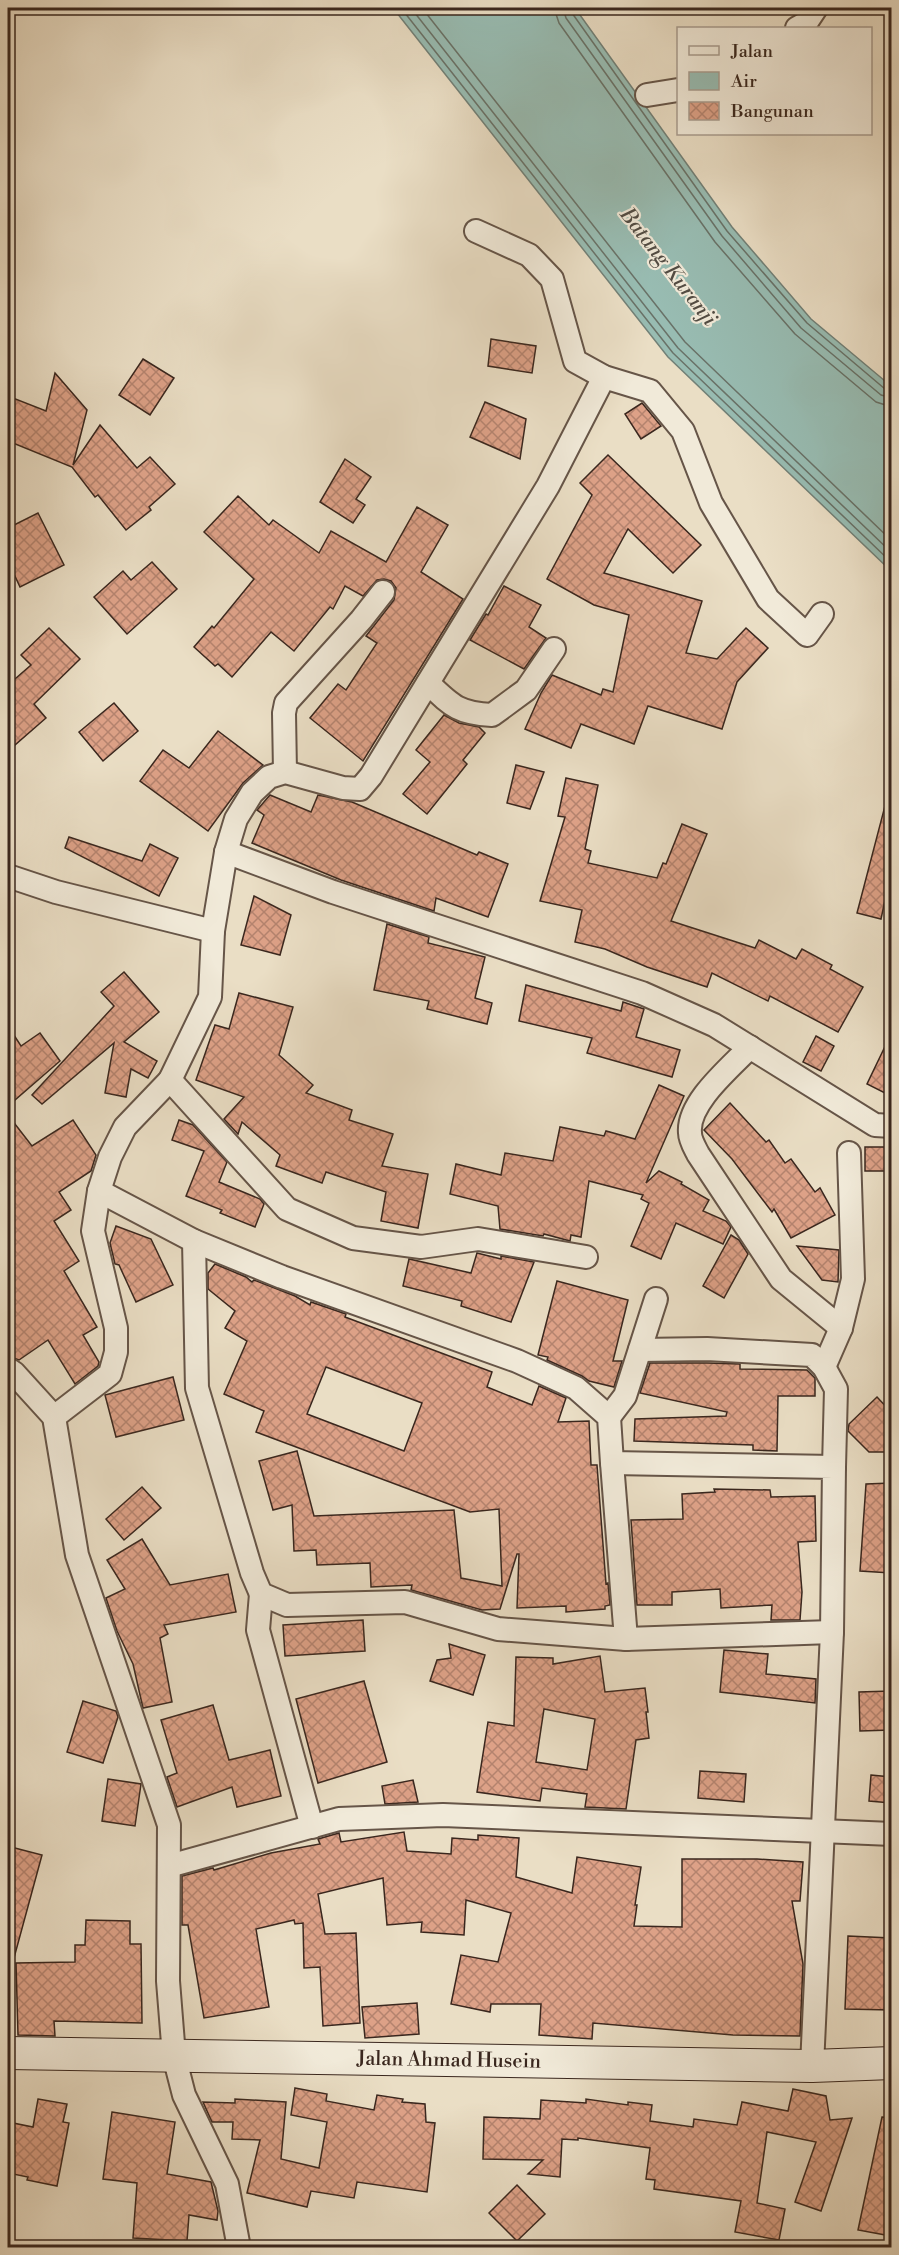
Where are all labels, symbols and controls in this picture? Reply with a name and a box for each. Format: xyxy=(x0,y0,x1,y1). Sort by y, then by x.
legend xyxy=(677,27,872,135)
text: Jalan xyxy=(730,40,773,63)
text: Air xyxy=(730,70,757,93)
text: Bangunan xyxy=(730,100,814,123)
water label: Batang Kuranji xyxy=(613,202,723,332)
street label: Jalan Ahmad Husein xyxy=(356,2046,541,2074)

